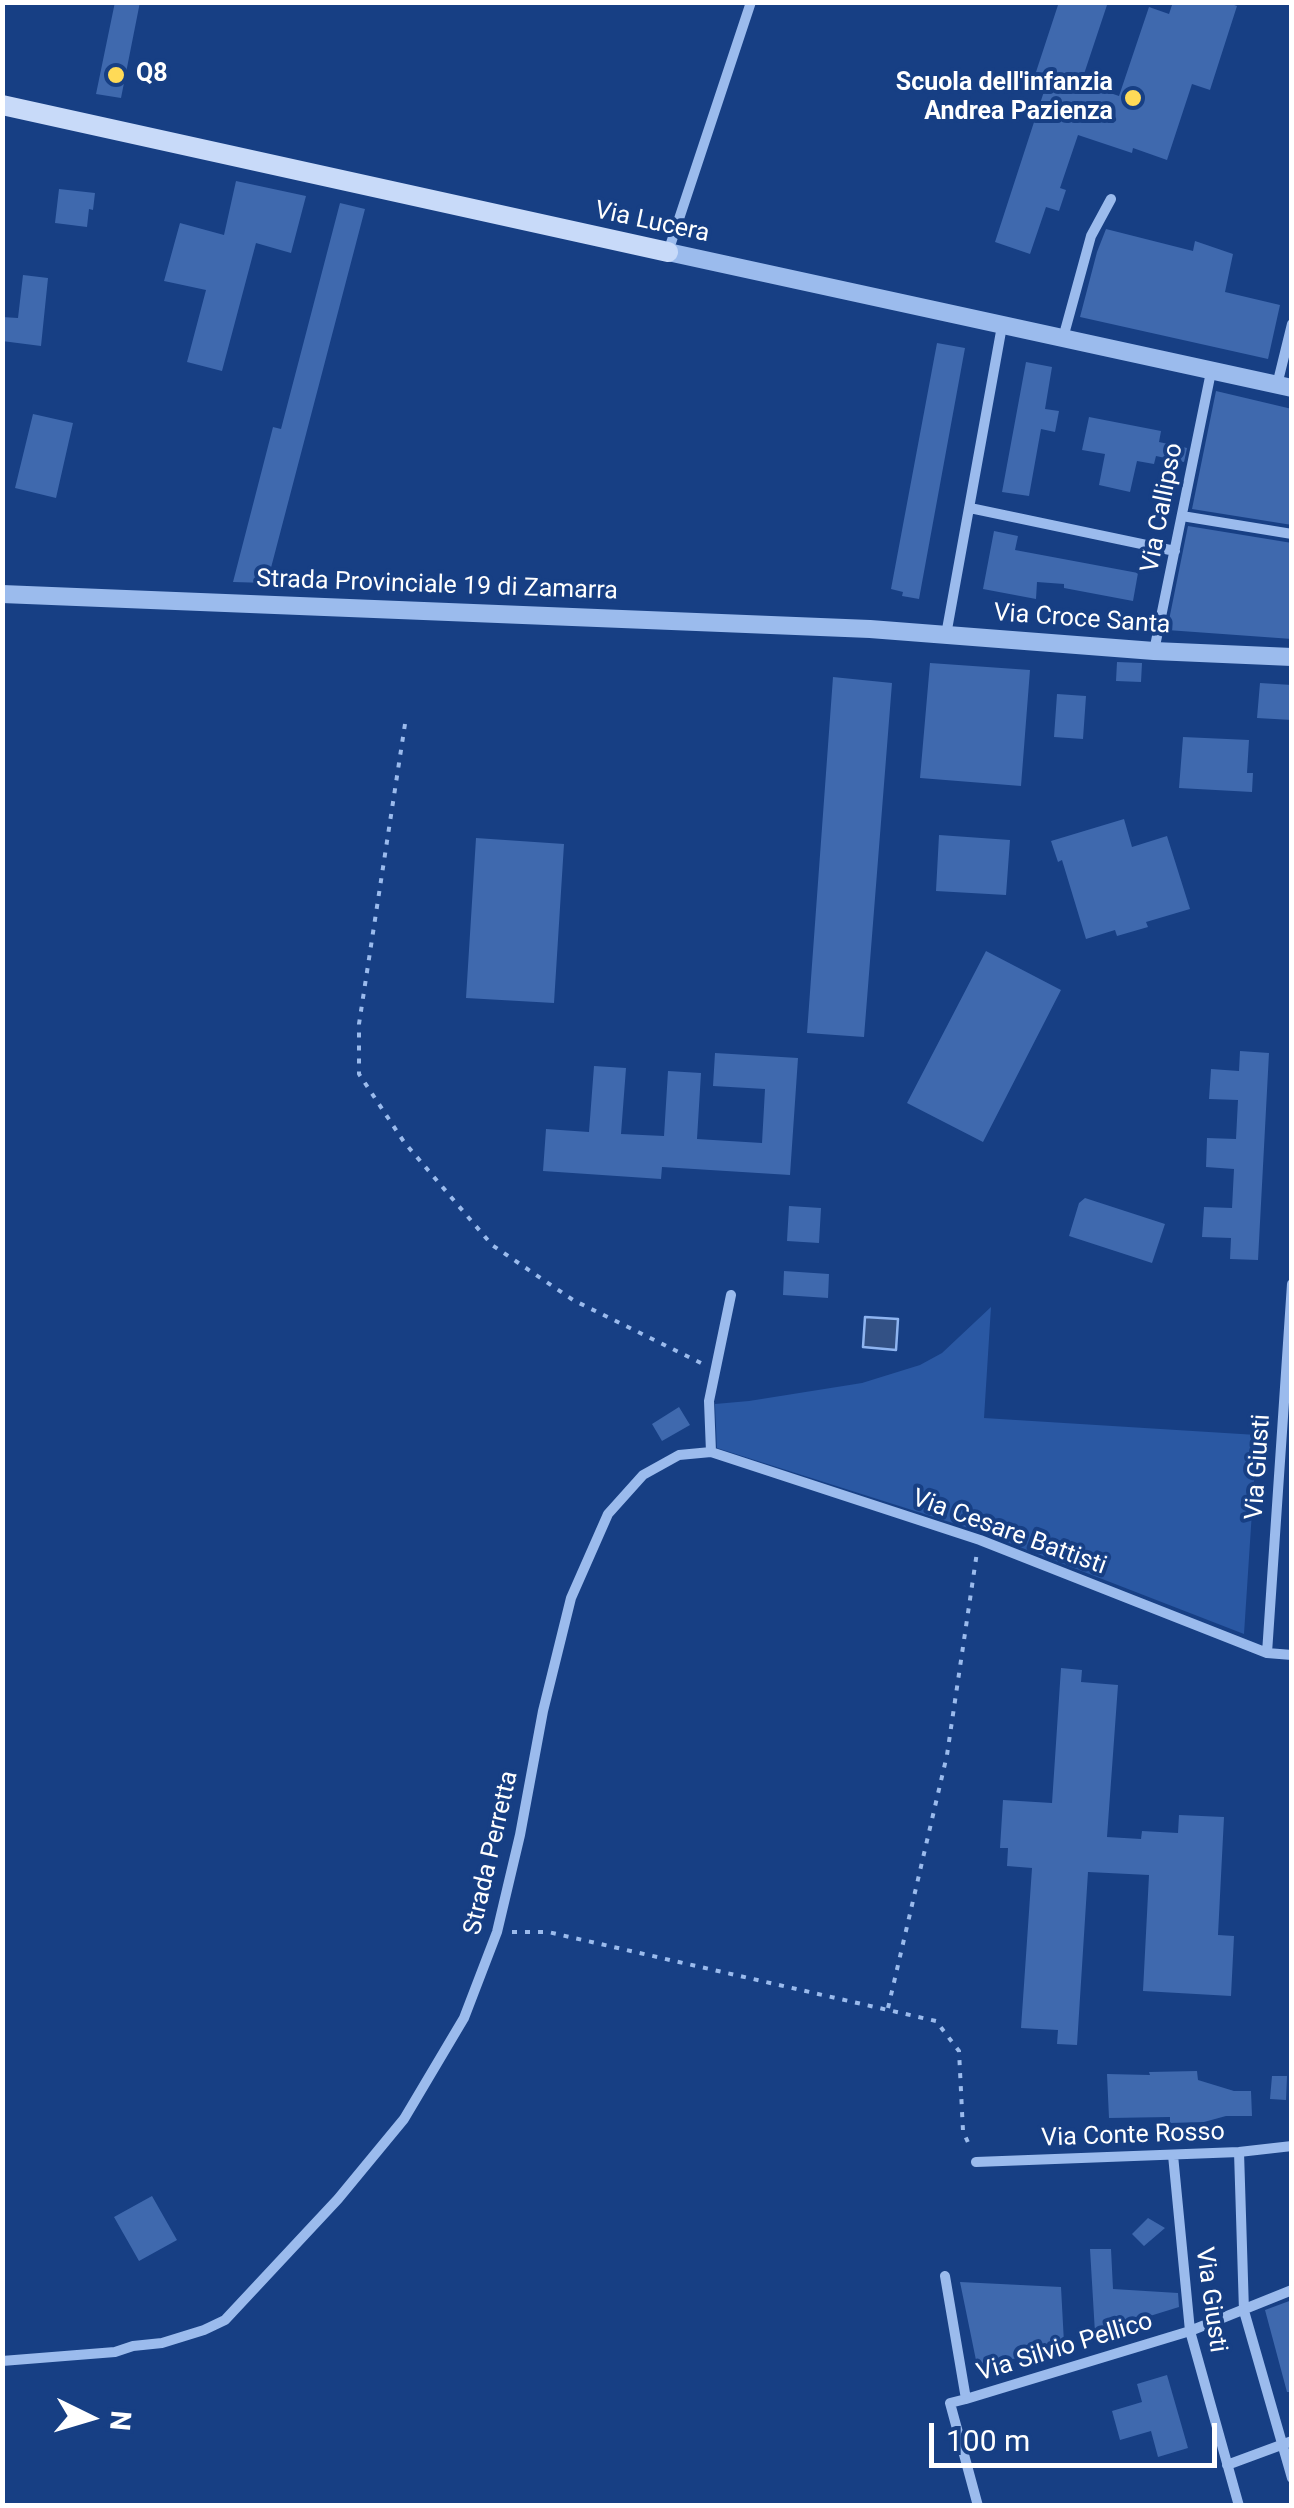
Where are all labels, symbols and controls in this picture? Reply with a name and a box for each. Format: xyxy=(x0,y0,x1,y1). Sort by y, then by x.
place label: Q8 xyxy=(136,60,168,90)
marker: Q8 xyxy=(105,64,127,86)
place label: Scuola dell'infanzia Andrea Pazienza xyxy=(896,69,1113,128)
marker: Scuola dell'infanzia Andrea Pazienza xyxy=(1122,87,1144,109)
street label: Via Lucera xyxy=(592,196,712,250)
street label: Via Callipso xyxy=(1136,441,1190,575)
street label: Strada Provinciale 19 di Zamarra xyxy=(256,565,618,607)
street label: Via Croce Santa xyxy=(993,599,1171,641)
street label: Via Giusti xyxy=(1240,1413,1278,1521)
street label: Via Cesare Battisti xyxy=(908,1484,1110,1582)
street label: Strada Perretta xyxy=(459,1768,525,1938)
street label: Via Conte Rosso xyxy=(1041,2118,1225,2154)
street label: Via Giusti xyxy=(1188,2246,1232,2354)
street label: Via Silvio Pellico xyxy=(974,2307,1156,2389)
north arrow xyxy=(40,2368,140,2468)
scale bar xyxy=(934,2403,1222,2465)
text: N xyxy=(103,2409,138,2432)
text: 100 m xyxy=(946,2423,1030,2458)

